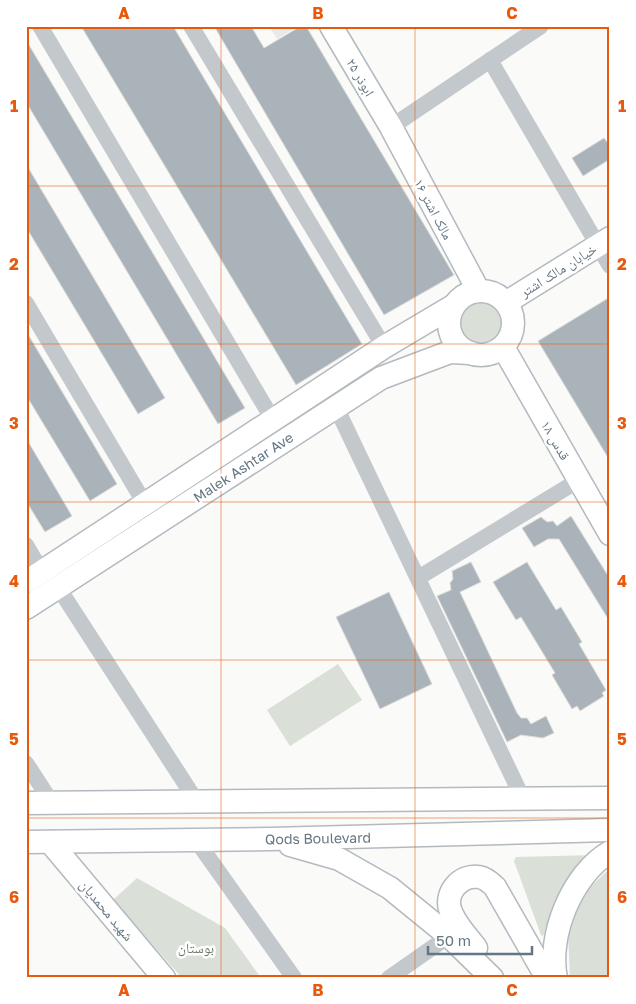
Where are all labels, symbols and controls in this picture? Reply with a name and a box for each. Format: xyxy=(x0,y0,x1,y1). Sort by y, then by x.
text: A xyxy=(118,3,130,23)
text: B xyxy=(312,3,324,23)
text: C xyxy=(506,3,518,23)
street label: ابوذر ۲۵ xyxy=(343,55,379,100)
text: 1 xyxy=(10,96,18,116)
text: 1 xyxy=(618,96,626,116)
street label: مالک اشتر ۱۶ xyxy=(410,176,457,243)
street label: خیابان مالک اشتر xyxy=(516,240,600,302)
text: 2 xyxy=(9,254,19,274)
text: 2 xyxy=(617,254,627,274)
text: 3 xyxy=(9,413,19,433)
text: 3 xyxy=(617,413,627,433)
street label: قدس ۱۸ xyxy=(537,417,574,463)
street label: Malek Ashtar Ave xyxy=(190,428,296,506)
text: 4 xyxy=(9,571,19,591)
text: 4 xyxy=(617,571,627,591)
text: 5 xyxy=(9,729,19,749)
text: 5 xyxy=(617,729,627,749)
street label: Qods Boulevard xyxy=(265,829,371,847)
street label: شهید محمدیان xyxy=(76,876,137,945)
text: 6 xyxy=(9,887,19,907)
text: 6 xyxy=(617,887,627,907)
scale bar xyxy=(428,924,532,956)
text: 50 m xyxy=(436,931,471,949)
park label: بوستان xyxy=(178,939,214,957)
text: A xyxy=(118,980,130,1000)
text: B xyxy=(312,980,324,1000)
text: C xyxy=(506,980,518,1000)

